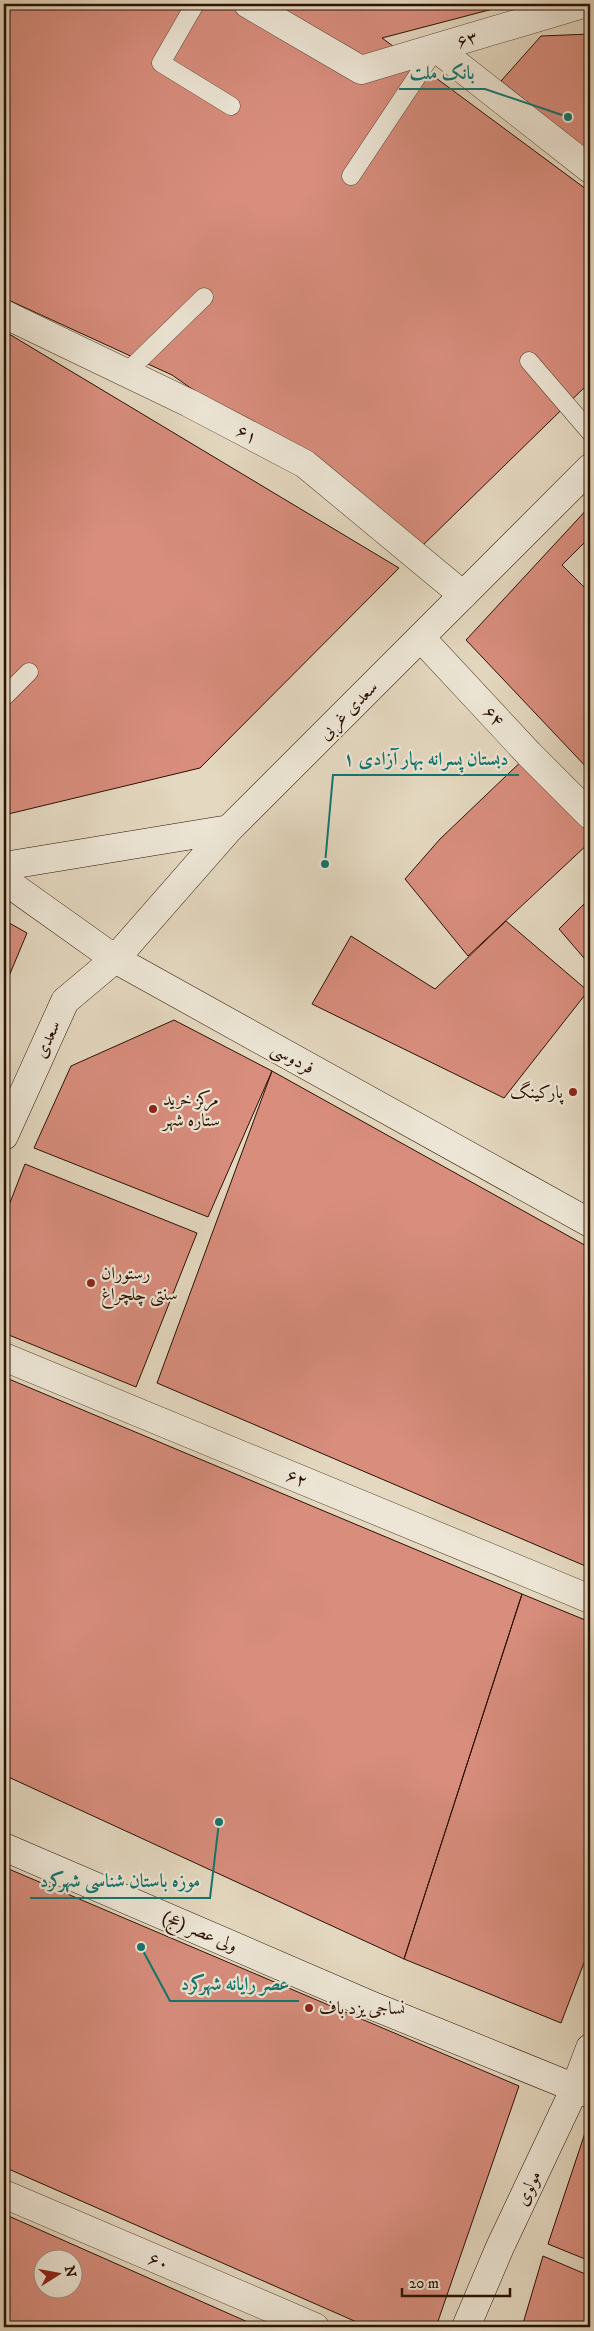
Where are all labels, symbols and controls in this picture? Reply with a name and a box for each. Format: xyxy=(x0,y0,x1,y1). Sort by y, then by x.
street label: ۶۳ xyxy=(454,26,481,54)
callout: بانک ملت xyxy=(399,55,485,89)
text: بانک ملت xyxy=(409,62,475,85)
street label: ۶۱ xyxy=(232,420,261,450)
street label: سعدی غربی xyxy=(314,676,384,746)
street label: ۶۴ xyxy=(478,701,508,732)
callout: دبستان پسرانه بهار آزادی ۱ xyxy=(333,741,519,775)
text: دبستان پسرانه بهار آزادی ۱ xyxy=(343,747,509,773)
street label: سعدی xyxy=(30,1017,66,1062)
street label: فردوسی xyxy=(267,1038,318,1081)
place label: پارکینگ xyxy=(510,1080,565,1105)
marker: پارکینگ xyxy=(567,1086,579,1098)
place label: مرکز خرید ستاره شهر xyxy=(161,1089,220,1132)
marker: مرکز خرید ستاره شهر xyxy=(147,1103,159,1115)
place label: رستوران سنتی چلچراغ xyxy=(101,1263,178,1309)
marker: رستوران سنتی چلچراغ xyxy=(85,1277,97,1289)
street label: ۶۲ xyxy=(283,1465,311,1493)
callout: موزه باستان شناسی شهرکرد xyxy=(30,1864,210,1898)
text: موزه باستان شناسی شهرکرد xyxy=(40,1870,200,1894)
street label: ولی عصر (عج) xyxy=(157,1906,241,1961)
callout: عصر رایانه شهرکرد xyxy=(170,1967,299,2001)
text: عصر رایانه شهرکرد xyxy=(181,1973,289,1996)
place label: نساجی یزد باف xyxy=(319,1998,405,2020)
marker: نساجی یزد باف xyxy=(303,2002,315,2014)
street label: مولوی xyxy=(511,2167,547,2210)
north arrow xyxy=(32,2248,82,2298)
street label: ۶۰ xyxy=(145,2248,173,2276)
text: N xyxy=(60,2264,80,2280)
scale bar xyxy=(402,2266,509,2298)
text: 20 m xyxy=(409,2274,439,2293)

